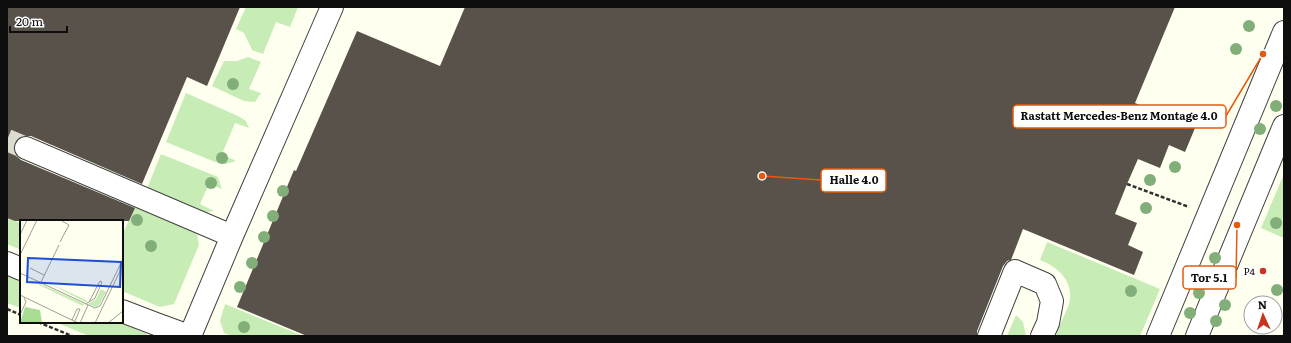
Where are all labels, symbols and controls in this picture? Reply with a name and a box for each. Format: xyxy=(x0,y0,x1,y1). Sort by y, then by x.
scale bar xyxy=(10,8,67,34)
text: 20 m xyxy=(16,12,43,30)
callout: Rastatt Mercedes-Benz Montage 4.0 xyxy=(1013,105,1226,128)
text: Rastatt Mercedes-Benz Montage 4.0 xyxy=(1021,107,1218,123)
callout: Halle 4.0 xyxy=(821,169,886,192)
text: Halle 4.0 xyxy=(830,171,879,187)
inset map xyxy=(20,220,123,323)
place label: P4 xyxy=(1243,263,1255,278)
callout: Tor 5.1 xyxy=(1183,266,1236,289)
marker: P4 xyxy=(1258,266,1268,276)
text: Tor 5.1 xyxy=(1191,269,1228,285)
north arrow xyxy=(1243,295,1283,335)
text: N xyxy=(1257,296,1267,312)

